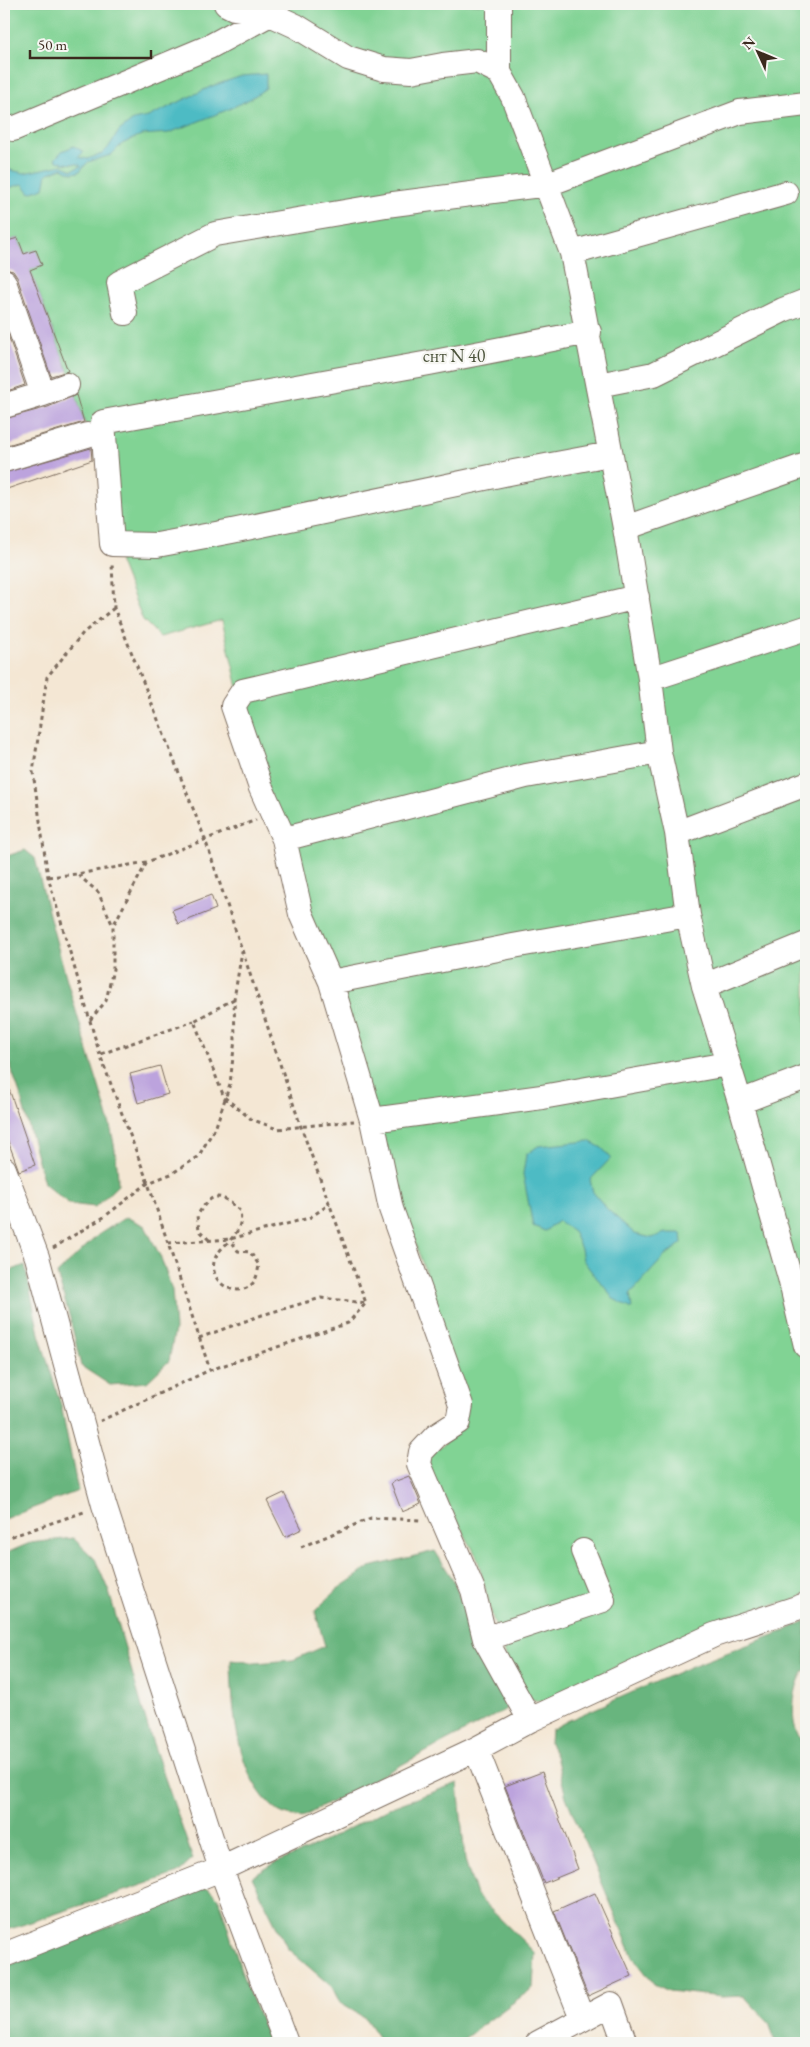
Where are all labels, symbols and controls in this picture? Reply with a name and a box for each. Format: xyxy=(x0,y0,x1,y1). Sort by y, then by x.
scale bar xyxy=(30,28,151,60)
north arrow xyxy=(732,28,782,78)
text: N xyxy=(738,32,760,53)
text: 50 m xyxy=(38,35,67,54)
park label: снт N 40 xyxy=(423,344,486,367)

